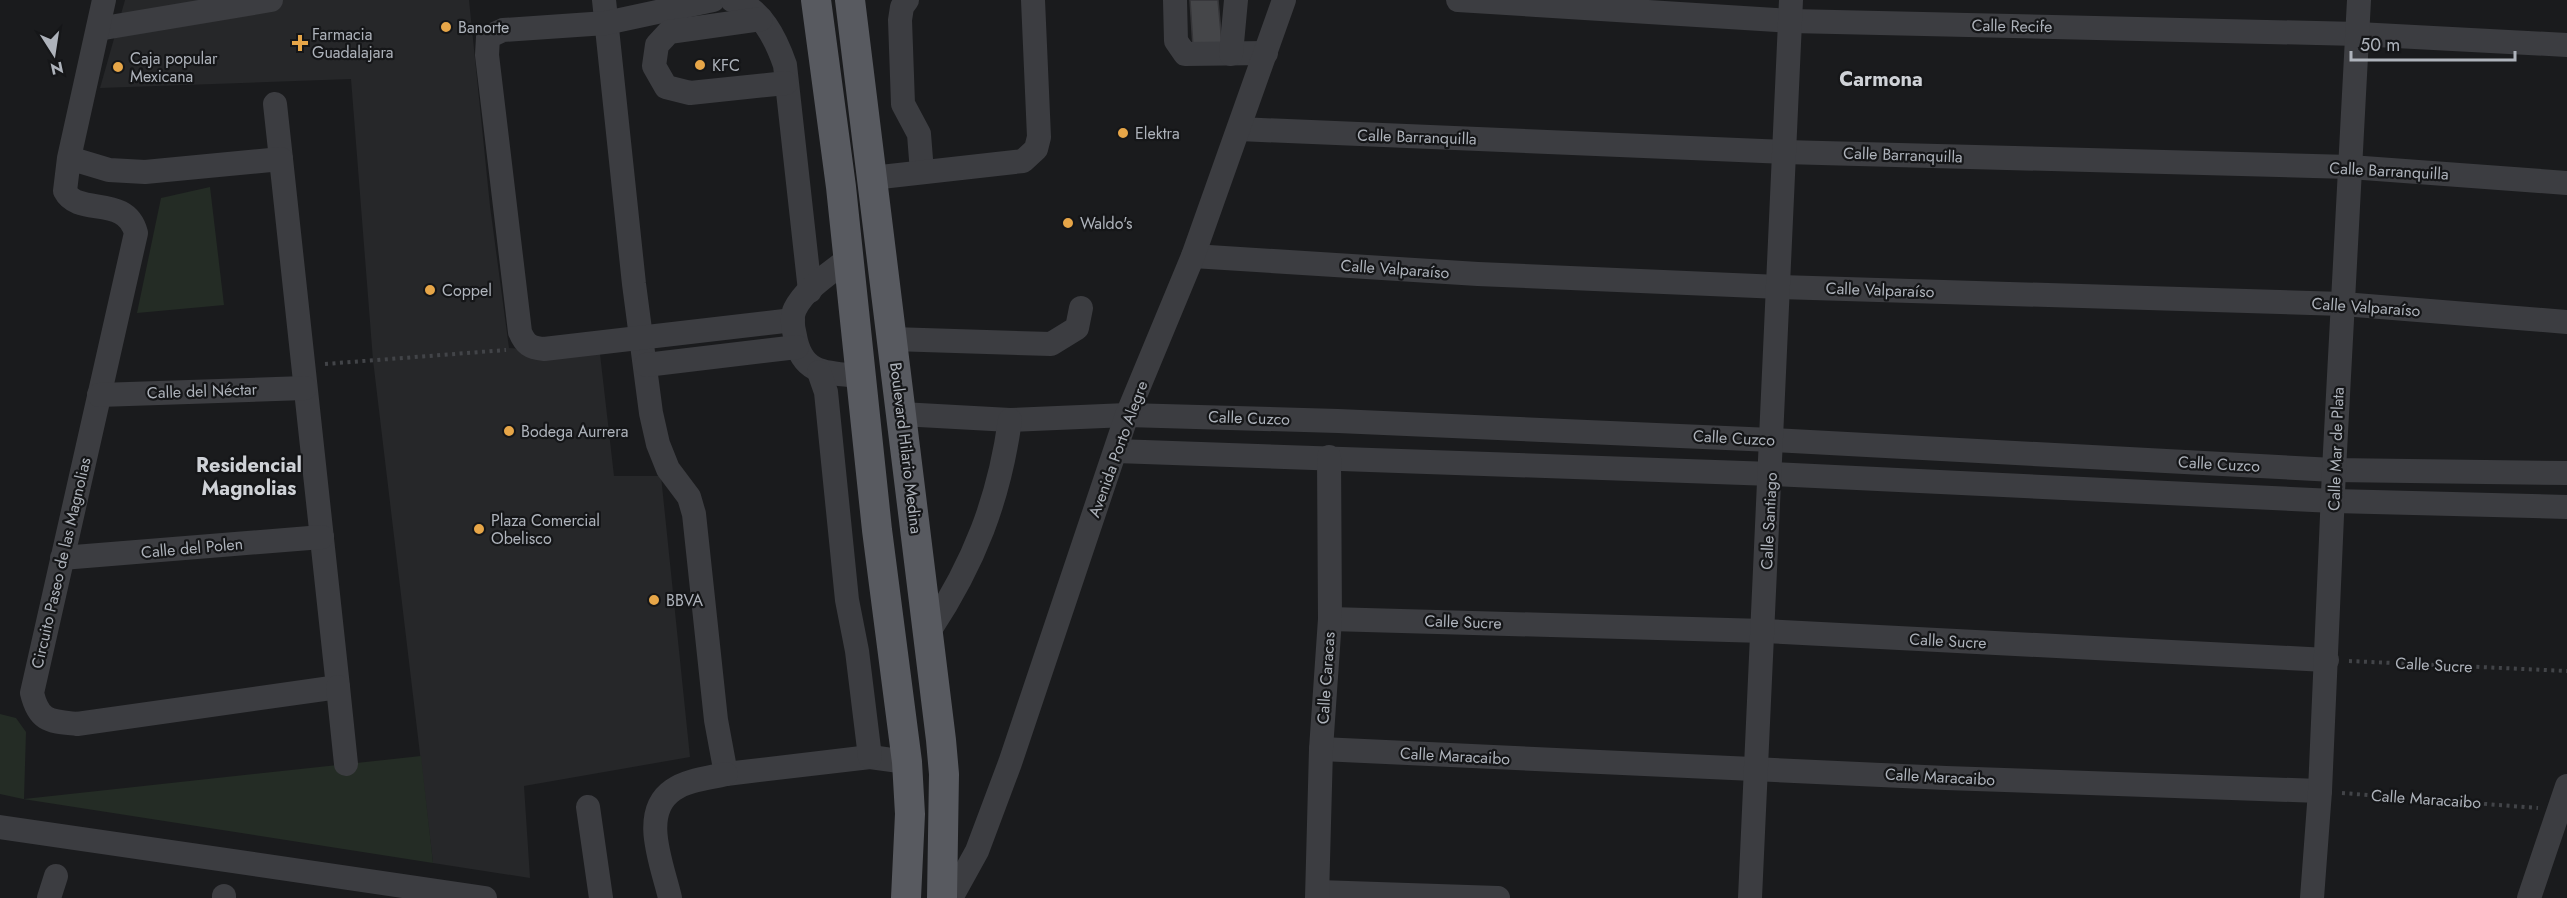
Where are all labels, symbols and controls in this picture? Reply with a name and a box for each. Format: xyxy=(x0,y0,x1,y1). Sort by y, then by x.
street label: Calle Recife xyxy=(1971,14,2053,38)
place label: Banorte xyxy=(458,16,509,39)
marker: Banorte xyxy=(439,20,453,34)
place label: Farmacia Guadalajara xyxy=(312,23,394,64)
north arrow xyxy=(24,24,84,84)
scale bar xyxy=(2351,24,2514,62)
text: 50 m xyxy=(2360,32,2400,58)
marker: Farmacia Guadalajara xyxy=(293,36,307,50)
place label: Caja popular Mexicana xyxy=(130,47,218,88)
place label: KFC xyxy=(712,54,740,77)
text: N xyxy=(48,56,66,81)
marker: KFC xyxy=(693,58,707,72)
marker: Caja popular Mexicana xyxy=(111,60,125,74)
district label: Carmona xyxy=(1839,65,1923,94)
place label: Elektra xyxy=(1135,122,1180,145)
street label: Calle Barranquilla xyxy=(1357,123,1477,151)
marker: Elektra xyxy=(1116,126,1130,140)
street label: Calle Barranquilla xyxy=(1843,141,1963,169)
street label: Calle Barranquilla xyxy=(2329,156,2449,186)
place label: Waldo's xyxy=(1080,212,1132,235)
marker: Waldo's xyxy=(1061,216,1075,230)
street label: Calle Valparaíso xyxy=(1340,254,1450,284)
street label: Calle Valparaíso xyxy=(1825,277,1935,303)
place label: Coppel xyxy=(442,279,492,302)
marker: Coppel xyxy=(423,283,437,297)
street label: Calle Valparaíso xyxy=(2311,292,2421,322)
street label: Boulevard Hilario Medina xyxy=(884,361,928,535)
street label: Avenida Porto Alegre xyxy=(1083,377,1153,521)
street label: Calle del Néctar xyxy=(147,378,258,404)
street label: Calle Mar de Plata xyxy=(2322,387,2350,511)
street label: Calle Cuzco xyxy=(1208,405,1291,431)
place label: Bodega Aurrera xyxy=(521,420,628,443)
marker: Bodega Aurrera xyxy=(502,424,516,438)
street label: Calle Cuzco xyxy=(1692,424,1776,452)
street label: Calle Cuzco xyxy=(2177,450,2261,478)
district label: Residencial Magnolias xyxy=(196,451,302,503)
street label: Circuito Paseo de las Magnolias xyxy=(26,455,96,671)
street label: Calle Santiago xyxy=(1755,471,1783,570)
place label: Plaza Comercial Obelisco xyxy=(491,509,600,550)
marker: Plaza Comercial Obelisco xyxy=(472,522,486,536)
street label: Calle del Polen xyxy=(140,532,244,564)
place label: BBVA xyxy=(666,589,704,612)
marker: BBVA xyxy=(647,593,661,607)
street label: Calle Sucre xyxy=(1424,609,1502,635)
street label: Calle Sucre xyxy=(1909,627,1987,655)
street label: Calle Caracas xyxy=(1311,631,1341,725)
street label: Calle Sucre xyxy=(2395,651,2473,679)
street label: Calle Maracaibo xyxy=(1399,742,1511,770)
street label: Calle Maracaibo xyxy=(1884,763,1996,791)
street label: Calle Maracaibo xyxy=(2370,784,2482,814)

